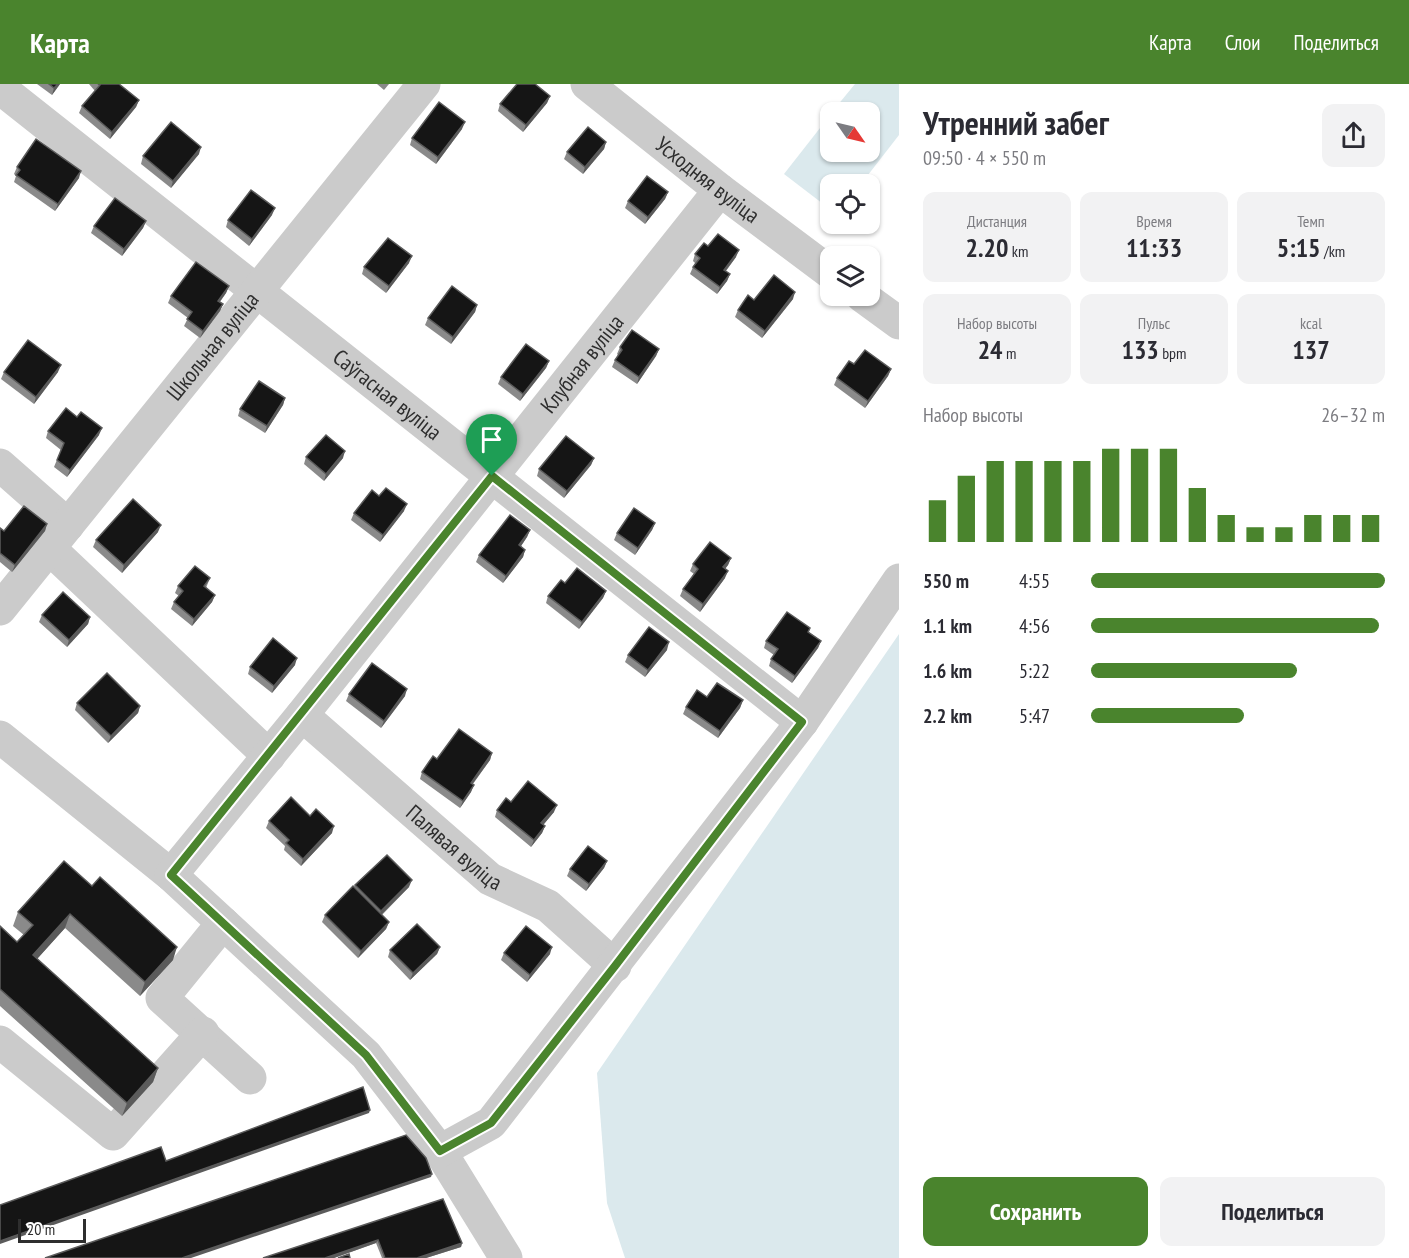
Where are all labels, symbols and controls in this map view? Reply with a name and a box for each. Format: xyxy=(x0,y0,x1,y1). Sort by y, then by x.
text: Карта xyxy=(30,24,90,61)
text: Карта xyxy=(1149,29,1192,56)
text: Слои xyxy=(1225,29,1260,56)
text: Поделиться xyxy=(1293,29,1379,56)
text: Утренний забег xyxy=(923,101,1109,144)
north arrow xyxy=(820,102,880,162)
map controls xyxy=(820,102,880,306)
button: share xyxy=(1322,104,1385,167)
street label: Усходняя вуліца xyxy=(650,130,765,229)
text: 09:50 · 4 × 550 m xyxy=(923,145,1046,171)
button: locate xyxy=(820,174,880,234)
text: Дистанция xyxy=(967,211,1027,231)
text: Время xyxy=(1136,211,1172,231)
text: Темп xyxy=(1297,211,1325,231)
text: 2.20 xyxy=(966,231,1008,264)
text: 11:33 xyxy=(1126,231,1182,264)
text: 5:15 xyxy=(1277,231,1321,264)
text: km xyxy=(1008,241,1028,261)
text: /km xyxy=(1321,241,1345,261)
button: layers xyxy=(820,246,880,306)
street label: Школьная вуліца xyxy=(160,286,264,406)
street label: Клубная вуліца xyxy=(534,309,630,419)
text: Набор высоты xyxy=(957,313,1037,333)
text: Пульс xyxy=(1138,313,1170,333)
text: kcal xyxy=(1300,313,1322,333)
text: 24 xyxy=(978,333,1003,366)
text: 133 xyxy=(1121,333,1159,366)
text: 137 xyxy=(1292,333,1330,366)
street label: Саўгасная вуліца xyxy=(327,343,448,446)
text: m xyxy=(1003,343,1016,363)
text: bpm xyxy=(1159,343,1187,363)
text: Набор высоты xyxy=(923,402,1023,428)
text: 26–32 m xyxy=(1321,402,1385,428)
pin xyxy=(466,414,517,476)
icon: arrive xyxy=(475,423,508,456)
text: 550 m xyxy=(923,568,969,594)
text: 4:55 xyxy=(1019,568,1050,594)
text: 1.1 km xyxy=(923,613,972,639)
text: 4:56 xyxy=(1019,613,1050,639)
text: 1.6 km xyxy=(923,658,972,684)
text: 5:22 xyxy=(1019,658,1050,684)
text: 2.2 km xyxy=(923,703,972,729)
text: 5:47 xyxy=(1019,703,1050,729)
street label: Палявая вуліца xyxy=(401,798,506,897)
button: Сохранить xyxy=(923,1177,1148,1246)
button: Поделиться xyxy=(1160,1177,1385,1246)
scale bar xyxy=(18,1216,86,1244)
text: 20 m xyxy=(27,1219,55,1239)

